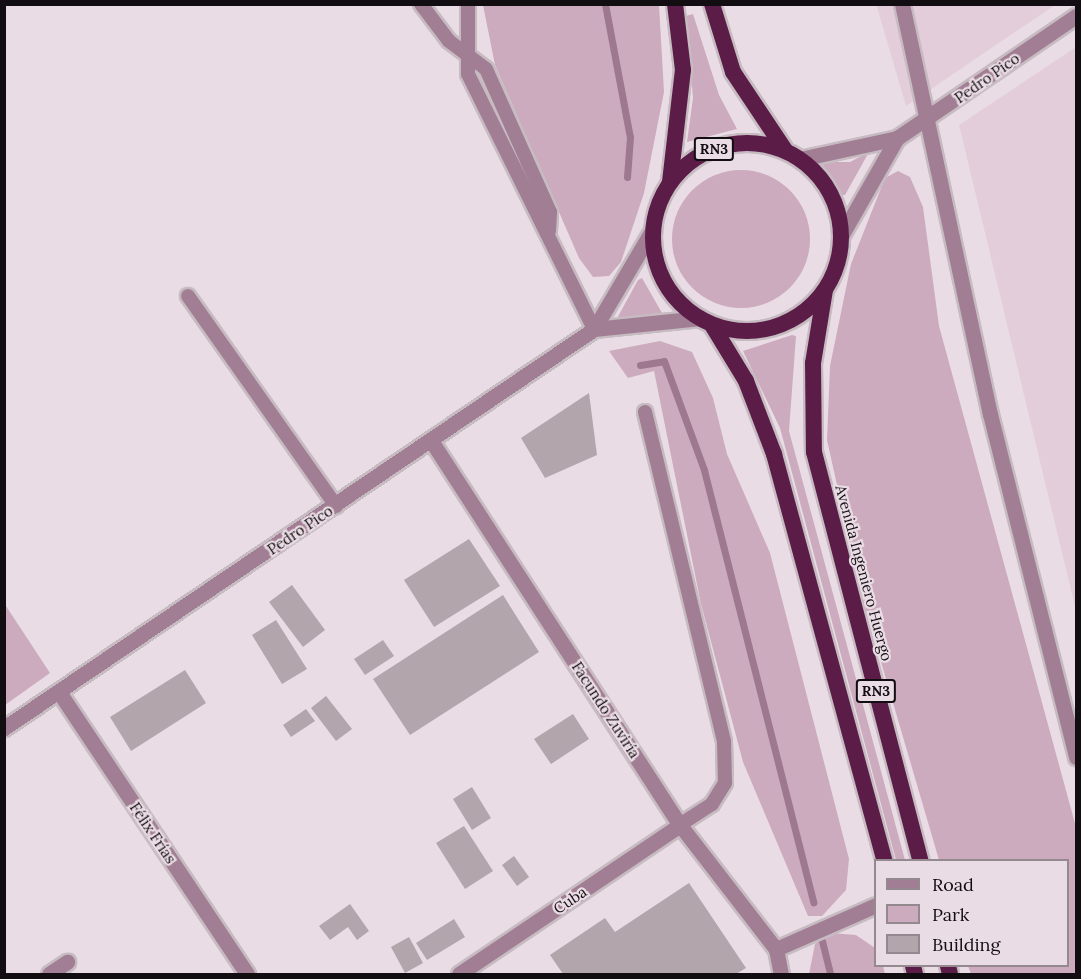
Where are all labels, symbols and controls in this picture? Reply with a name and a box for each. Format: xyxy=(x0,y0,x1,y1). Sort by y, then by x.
street label: Pedro Pico xyxy=(951,49,1023,107)
road number: RN3 xyxy=(693,138,735,160)
street label: Avenida Ingeniero Huergo xyxy=(832,483,896,663)
street label: Pedro Pico xyxy=(264,502,336,558)
street label: Facundo Zuviría xyxy=(568,658,644,762)
road number: RN3 xyxy=(855,680,897,702)
street label: Félix Frías xyxy=(126,799,180,867)
legend xyxy=(874,859,1069,967)
text: Road xyxy=(932,873,974,896)
street label: Cuba xyxy=(550,882,590,918)
text: Park xyxy=(932,903,969,926)
text: Building xyxy=(932,933,1000,956)

